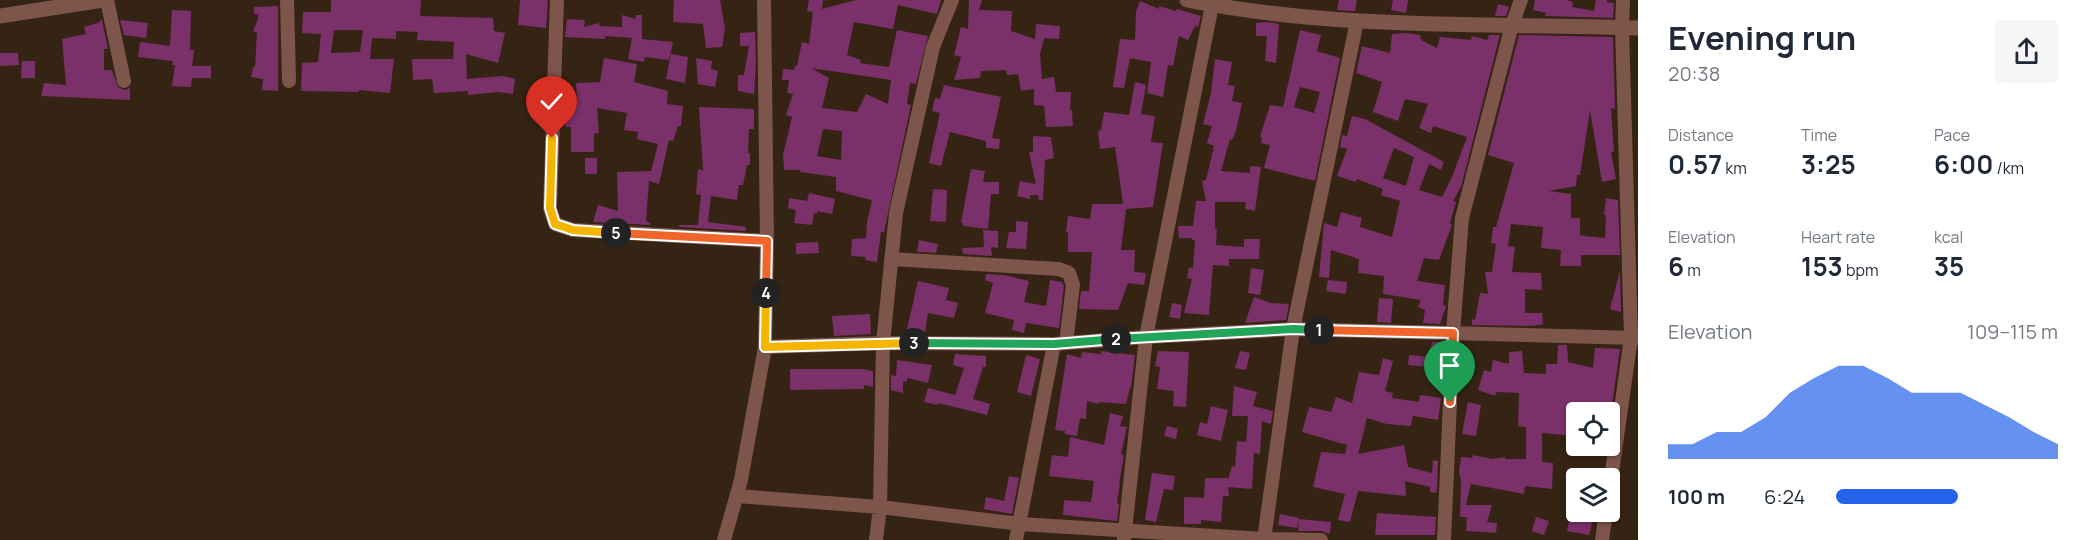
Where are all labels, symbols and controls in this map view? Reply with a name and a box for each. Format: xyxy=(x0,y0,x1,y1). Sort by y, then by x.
text: Evening run xyxy=(1668,15,1856,60)
button: share xyxy=(1995,20,2058,83)
text: 20:38 xyxy=(1668,60,1720,87)
pin xyxy=(526,76,577,138)
icon: check xyxy=(535,85,568,118)
text: Distance xyxy=(1668,124,1734,146)
text: Time xyxy=(1801,124,1837,146)
text: Pace xyxy=(1934,124,1970,146)
text: 0.57 xyxy=(1668,146,1722,182)
text: 3:25 xyxy=(1801,146,1856,182)
text: 6:00 xyxy=(1934,146,1993,182)
text: km xyxy=(1722,157,1747,179)
text: /km xyxy=(1993,157,2024,179)
pin: 5 xyxy=(601,218,631,248)
text: 5 xyxy=(611,222,621,244)
text: Elevation xyxy=(1668,226,1736,248)
text: Heart rate xyxy=(1801,226,1875,248)
text: kcal xyxy=(1934,226,1963,248)
text: 6 xyxy=(1668,248,1684,284)
text: 153 xyxy=(1801,248,1843,284)
text: 35 xyxy=(1934,248,1964,284)
text: m xyxy=(1684,259,1701,281)
text: bpm xyxy=(1843,259,1878,281)
pin: 4 xyxy=(751,278,781,308)
text: 4 xyxy=(761,282,771,304)
pin: 1 xyxy=(1304,315,1334,345)
text: Elevation xyxy=(1668,318,1752,345)
text: 109–115 m xyxy=(1967,318,2058,345)
text: 1 xyxy=(1315,319,1323,341)
pin: 2 xyxy=(1101,324,1131,354)
pin: 3 xyxy=(899,328,929,358)
text: 2 xyxy=(1111,328,1121,350)
text: 3 xyxy=(909,332,919,354)
pin xyxy=(1424,340,1475,402)
icon: arrive xyxy=(1433,349,1466,382)
map controls xyxy=(1566,402,1620,522)
button: locate xyxy=(1566,402,1620,456)
button: layers xyxy=(1566,468,1620,522)
text: 100 m xyxy=(1668,483,1725,510)
text: 6:24 xyxy=(1764,483,1805,510)

